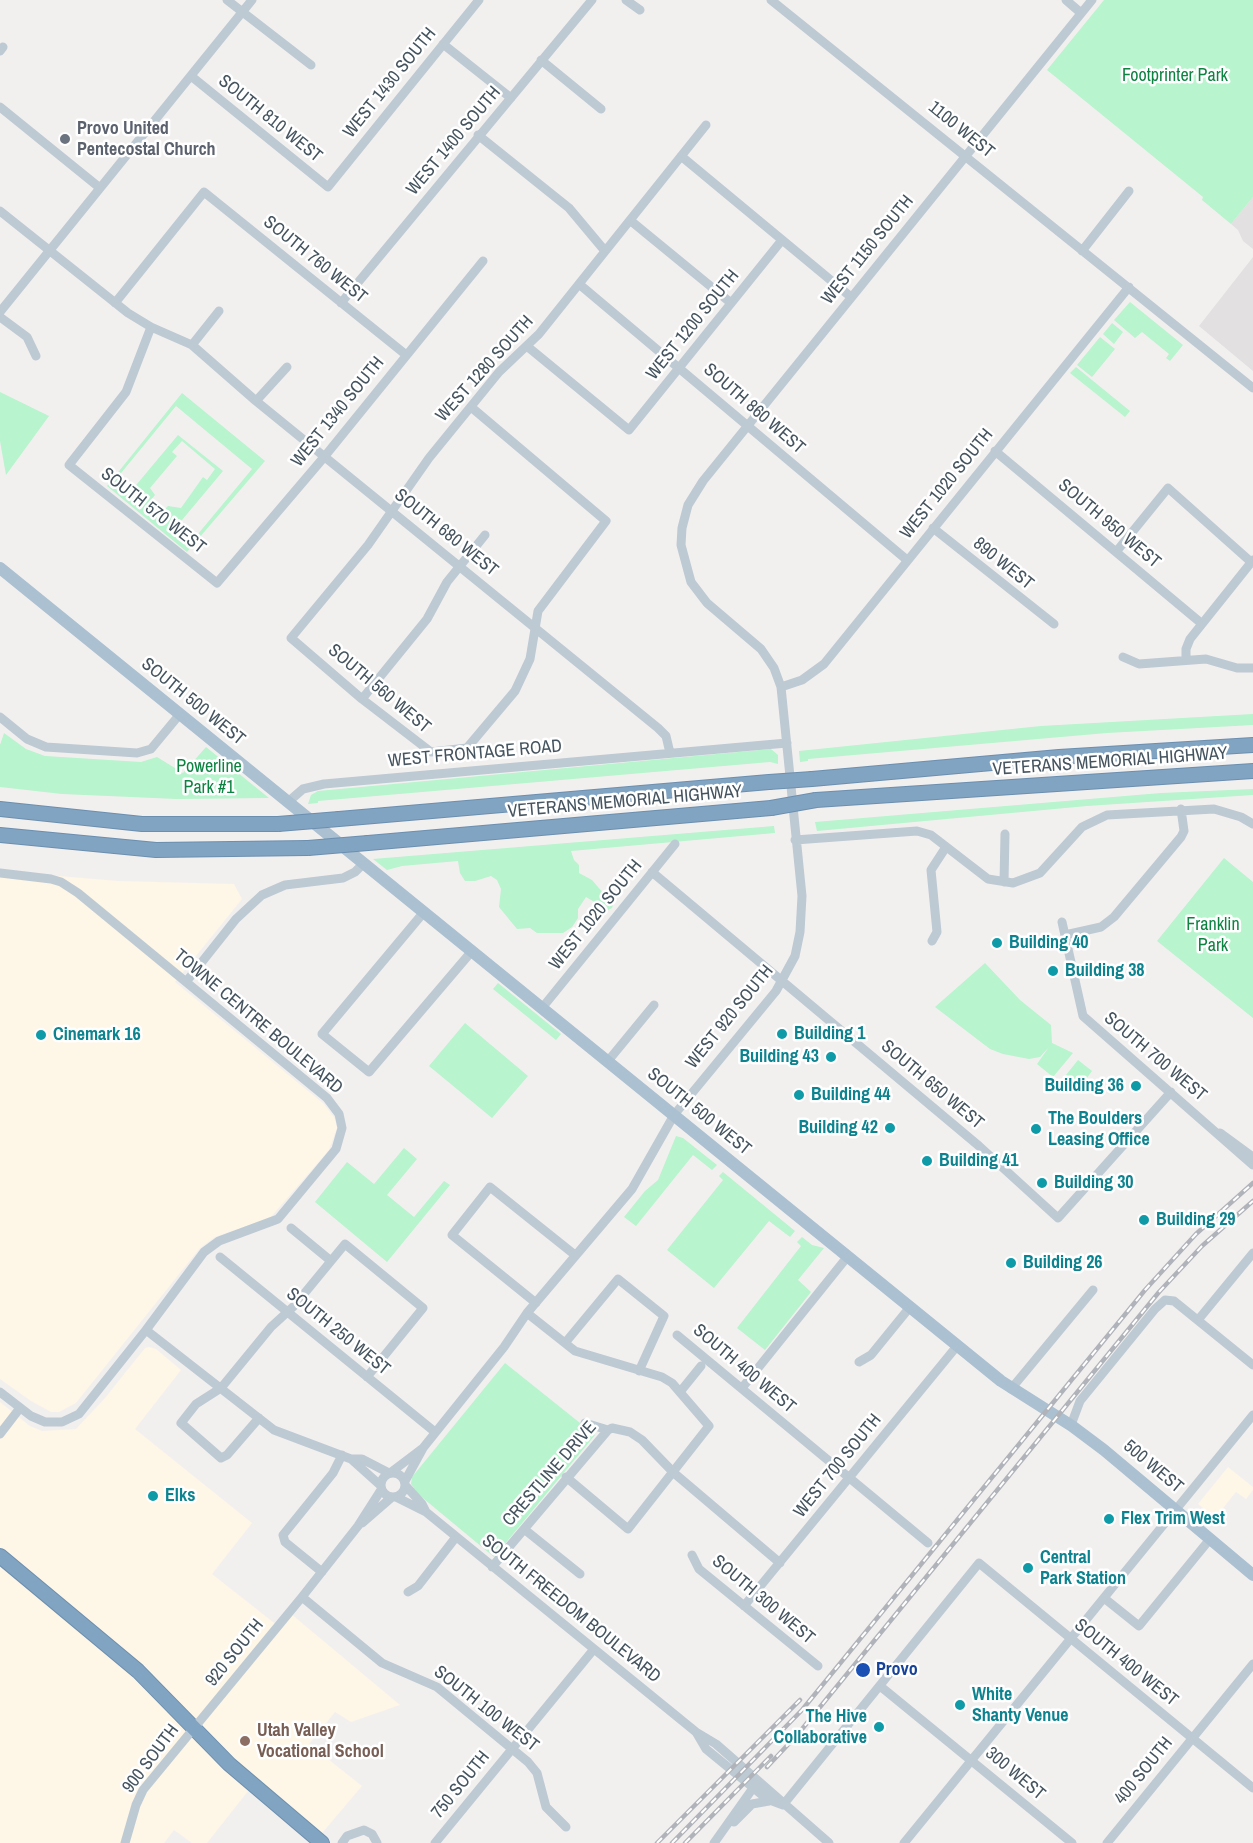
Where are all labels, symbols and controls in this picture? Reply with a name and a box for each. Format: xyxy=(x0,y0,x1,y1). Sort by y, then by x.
street label: WEST 1430 SOUTH xyxy=(339,24,441,142)
park label: Footprinter Park xyxy=(1122,65,1228,87)
street label: SOUTH 810 WEST xyxy=(214,71,326,167)
street label: WEST 1400 SOUTH xyxy=(402,82,506,200)
street label: 1100 WEST xyxy=(924,97,998,163)
place label: Provo United Pentecostal Church xyxy=(77,118,216,160)
marker: Provo United Pentecostal Church xyxy=(58,132,72,146)
street label: WEST 1150 SOUTH xyxy=(817,191,919,309)
street label: SOUTH 760 WEST xyxy=(259,212,371,308)
street label: WEST 1200 SOUTH xyxy=(642,266,744,384)
street label: WEST 1280 SOUTH xyxy=(432,311,538,427)
street label: WEST 1340 SOUTH xyxy=(287,353,389,471)
street label: SOUTH 860 WEST xyxy=(699,359,809,459)
street label: WEST 1020 SOUTH xyxy=(896,425,998,543)
street label: SOUTH 570 WEST xyxy=(96,463,210,559)
street label: SOUTH 950 WEST xyxy=(1053,475,1165,573)
street label: SOUTH 680 WEST xyxy=(390,485,502,581)
street label: 890 WEST xyxy=(968,533,1038,595)
street label: SOUTH 560 WEST xyxy=(323,640,435,738)
street label: SOUTH 500 WEST xyxy=(137,654,249,750)
street label: WEST FRONTAGE ROAD xyxy=(387,736,563,772)
street label: VETERANS MEMORIAL HIGHWAY xyxy=(992,743,1228,781)
park label: Powerline Park #1 xyxy=(176,756,242,798)
street label: VETERANS MEMORIAL HIGHWAY xyxy=(507,781,743,823)
street label: WEST 1020 SOUTH xyxy=(545,856,647,974)
park label: Franklin Park xyxy=(1186,914,1240,956)
place label: Building 40 xyxy=(1009,932,1089,954)
marker: Building 40 xyxy=(990,936,1004,950)
street label: TOWNE CENTRE BOULEVARD xyxy=(169,945,347,1099)
place label: Building 38 xyxy=(1065,960,1145,982)
street label: WEST 920 SOUTH xyxy=(682,961,778,1073)
marker: Building 38 xyxy=(1046,964,1060,978)
street label: SOUTH 700 WEST xyxy=(1099,1008,1211,1106)
place label: Building 1 xyxy=(794,1023,865,1045)
place label: Cinemark 16 xyxy=(53,1024,141,1046)
marker: Building 1 xyxy=(775,1027,789,1041)
marker: Cinemark 16 xyxy=(34,1028,48,1042)
street label: SOUTH 650 WEST xyxy=(876,1036,988,1134)
place label: Building 43 xyxy=(739,1046,819,1068)
marker: Building 43 xyxy=(824,1050,838,1064)
street label: SOUTH 500 WEST xyxy=(643,1064,755,1160)
place label: Building 36 xyxy=(1044,1075,1124,1097)
marker: Building 36 xyxy=(1129,1079,1143,1093)
place label: Building 44 xyxy=(811,1084,891,1106)
marker: Building 44 xyxy=(792,1088,806,1102)
place label: The Boulders Leasing Office xyxy=(1048,1108,1150,1150)
place label: Building 42 xyxy=(798,1117,878,1139)
marker: Building 42 xyxy=(883,1121,897,1135)
marker: The Boulders Leasing Office xyxy=(1029,1122,1043,1136)
place label: Building 41 xyxy=(939,1150,1019,1172)
marker: Building 41 xyxy=(920,1154,934,1168)
place label: Building 30 xyxy=(1054,1172,1134,1194)
marker: Building 30 xyxy=(1035,1176,1049,1190)
place label: Building 29 xyxy=(1156,1209,1236,1231)
marker: Building 29 xyxy=(1137,1213,1151,1227)
place label: Building 26 xyxy=(1023,1252,1103,1274)
marker: Building 26 xyxy=(1004,1256,1018,1270)
street label: SOUTH 250 WEST xyxy=(282,1284,394,1380)
street label: SOUTH 400 WEST xyxy=(688,1320,800,1418)
street label: WEST 700 SOUTH xyxy=(790,1410,886,1522)
street label: CRESTLINE DRIVE xyxy=(499,1417,601,1531)
street label: 500 WEST xyxy=(1119,1436,1187,1498)
place label: Elks xyxy=(165,1485,195,1507)
marker: Elks xyxy=(146,1489,160,1503)
place label: Flex Trim West xyxy=(1121,1508,1225,1530)
marker: Flex Trim West xyxy=(1102,1512,1116,1526)
street label: SOUTH FREEDOM BOULEVARD xyxy=(477,1530,665,1688)
place label: Central Park Station xyxy=(1040,1547,1126,1590)
street label: SOUTH 300 WEST xyxy=(707,1551,819,1649)
marker: Central Park Station xyxy=(1021,1561,1035,1575)
street label: 920 SOUTH xyxy=(201,1615,269,1691)
street label: SOUTH 400 WEST xyxy=(1070,1615,1182,1711)
place label: Provo xyxy=(876,1659,918,1681)
street label: SOUTH 100 WEST xyxy=(429,1661,543,1757)
marker: Provo xyxy=(854,1661,872,1679)
place label: White Shanty Venue xyxy=(972,1684,1069,1726)
marker: White Shanty Venue xyxy=(953,1698,967,1712)
place label: The Hive Collaborative xyxy=(773,1706,867,1748)
street label: 900 SOUTH xyxy=(118,1720,184,1798)
place label: Utah Valley Vocational School xyxy=(257,1720,384,1762)
marker: The Hive Collaborative xyxy=(872,1720,886,1734)
street label: 400 SOUTH xyxy=(1110,1733,1178,1809)
marker: Utah Valley Vocational School xyxy=(238,1734,252,1748)
street label: 300 WEST xyxy=(981,1743,1049,1805)
street label: 750 SOUTH xyxy=(427,1747,495,1823)

